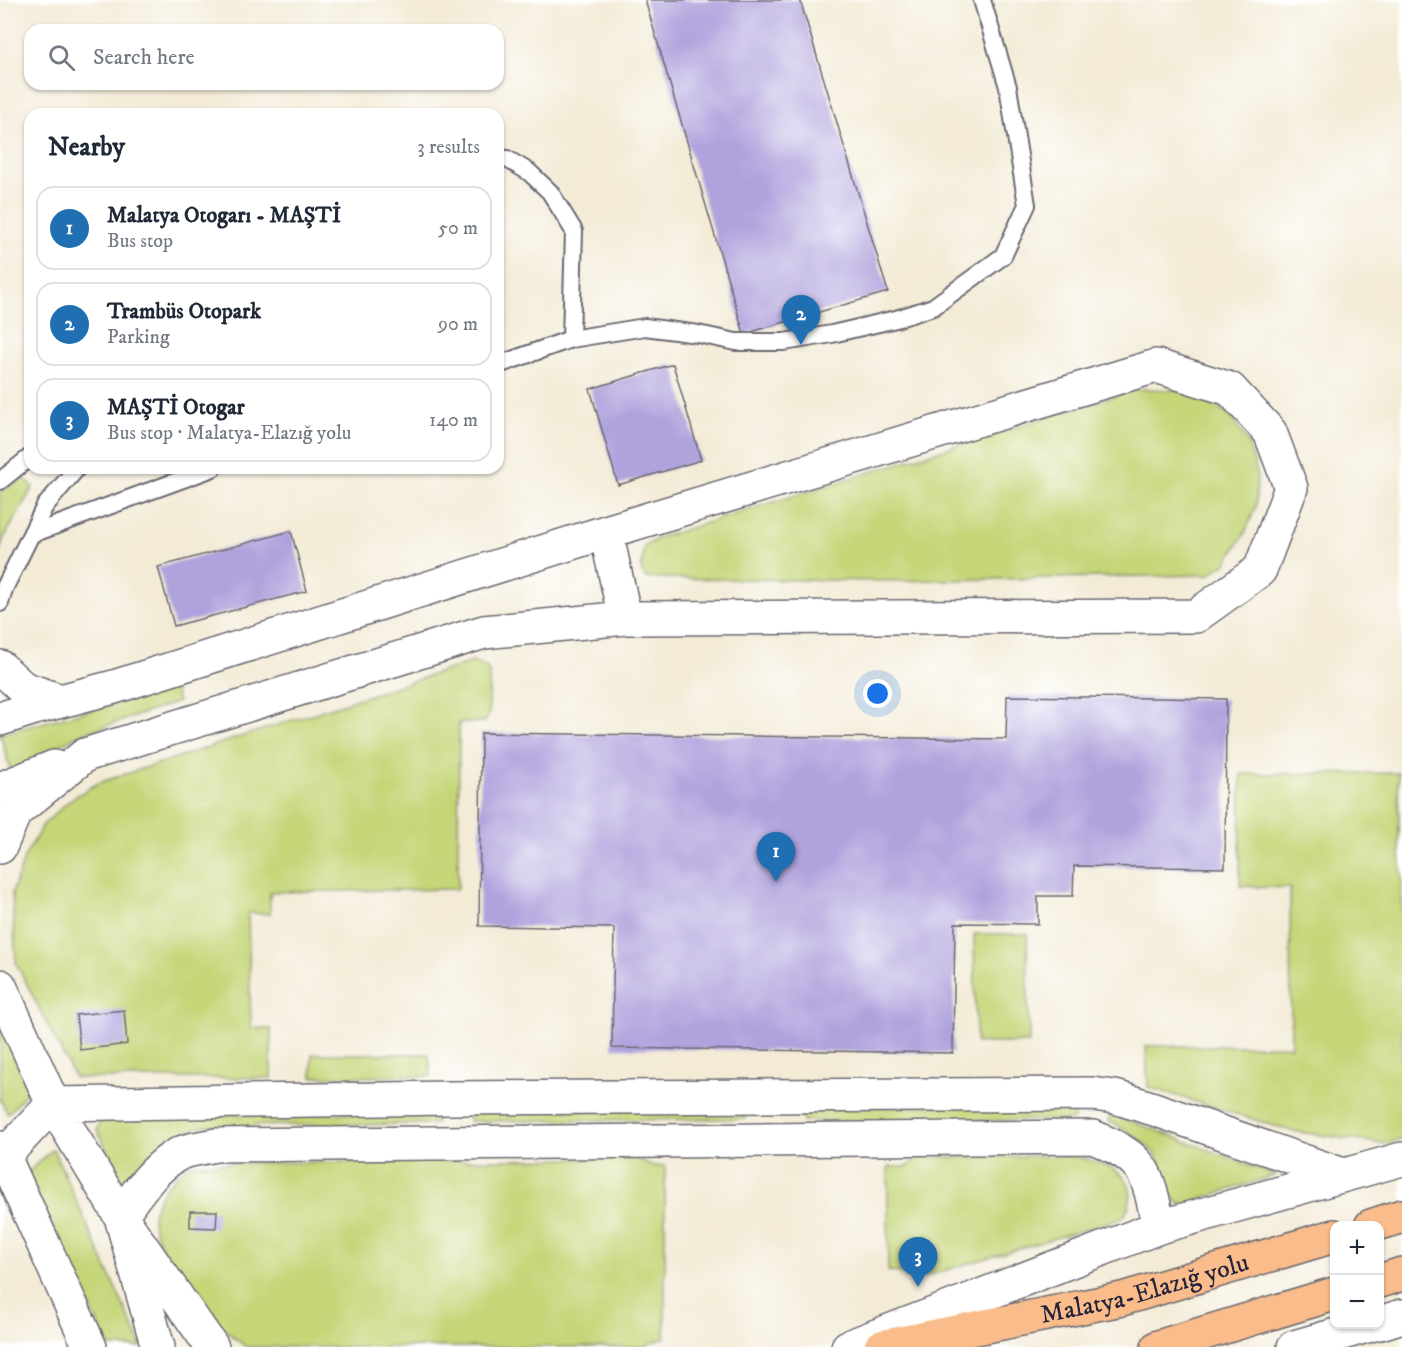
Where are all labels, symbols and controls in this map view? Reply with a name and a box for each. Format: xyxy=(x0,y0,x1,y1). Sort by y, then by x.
search box xyxy=(24,24,504,90)
icon: search xyxy=(45,41,78,74)
text: Search here xyxy=(93,44,195,71)
text: Nearby xyxy=(48,131,125,164)
text: 3 results xyxy=(417,135,480,160)
text: Malatya Otogarı - MAŞTİ xyxy=(107,202,341,229)
text: 1 xyxy=(66,216,73,241)
text: 50 m xyxy=(438,216,478,241)
text: Bus stop xyxy=(107,229,173,254)
pin: 2 xyxy=(782,296,820,345)
text: Trambüs Otopark xyxy=(107,298,261,325)
text: 2 xyxy=(65,312,74,337)
text: 90 m xyxy=(438,312,478,337)
text: Parking xyxy=(107,325,170,350)
text: MAŞTİ Otogar xyxy=(107,394,245,421)
text: 3 xyxy=(66,408,73,433)
text: 140 m xyxy=(429,408,478,433)
text: Bus stop · Malatya-Elazığ yolu xyxy=(107,421,351,446)
your location xyxy=(863,679,892,708)
pin: 1 xyxy=(756,832,796,882)
map controls xyxy=(1330,1221,1384,1329)
button: + xyxy=(1330,1221,1384,1275)
pin: 3 xyxy=(898,1238,938,1287)
street label: Malatya-Elazığ yolu xyxy=(1037,1246,1253,1331)
button: − xyxy=(1330,1275,1384,1329)

